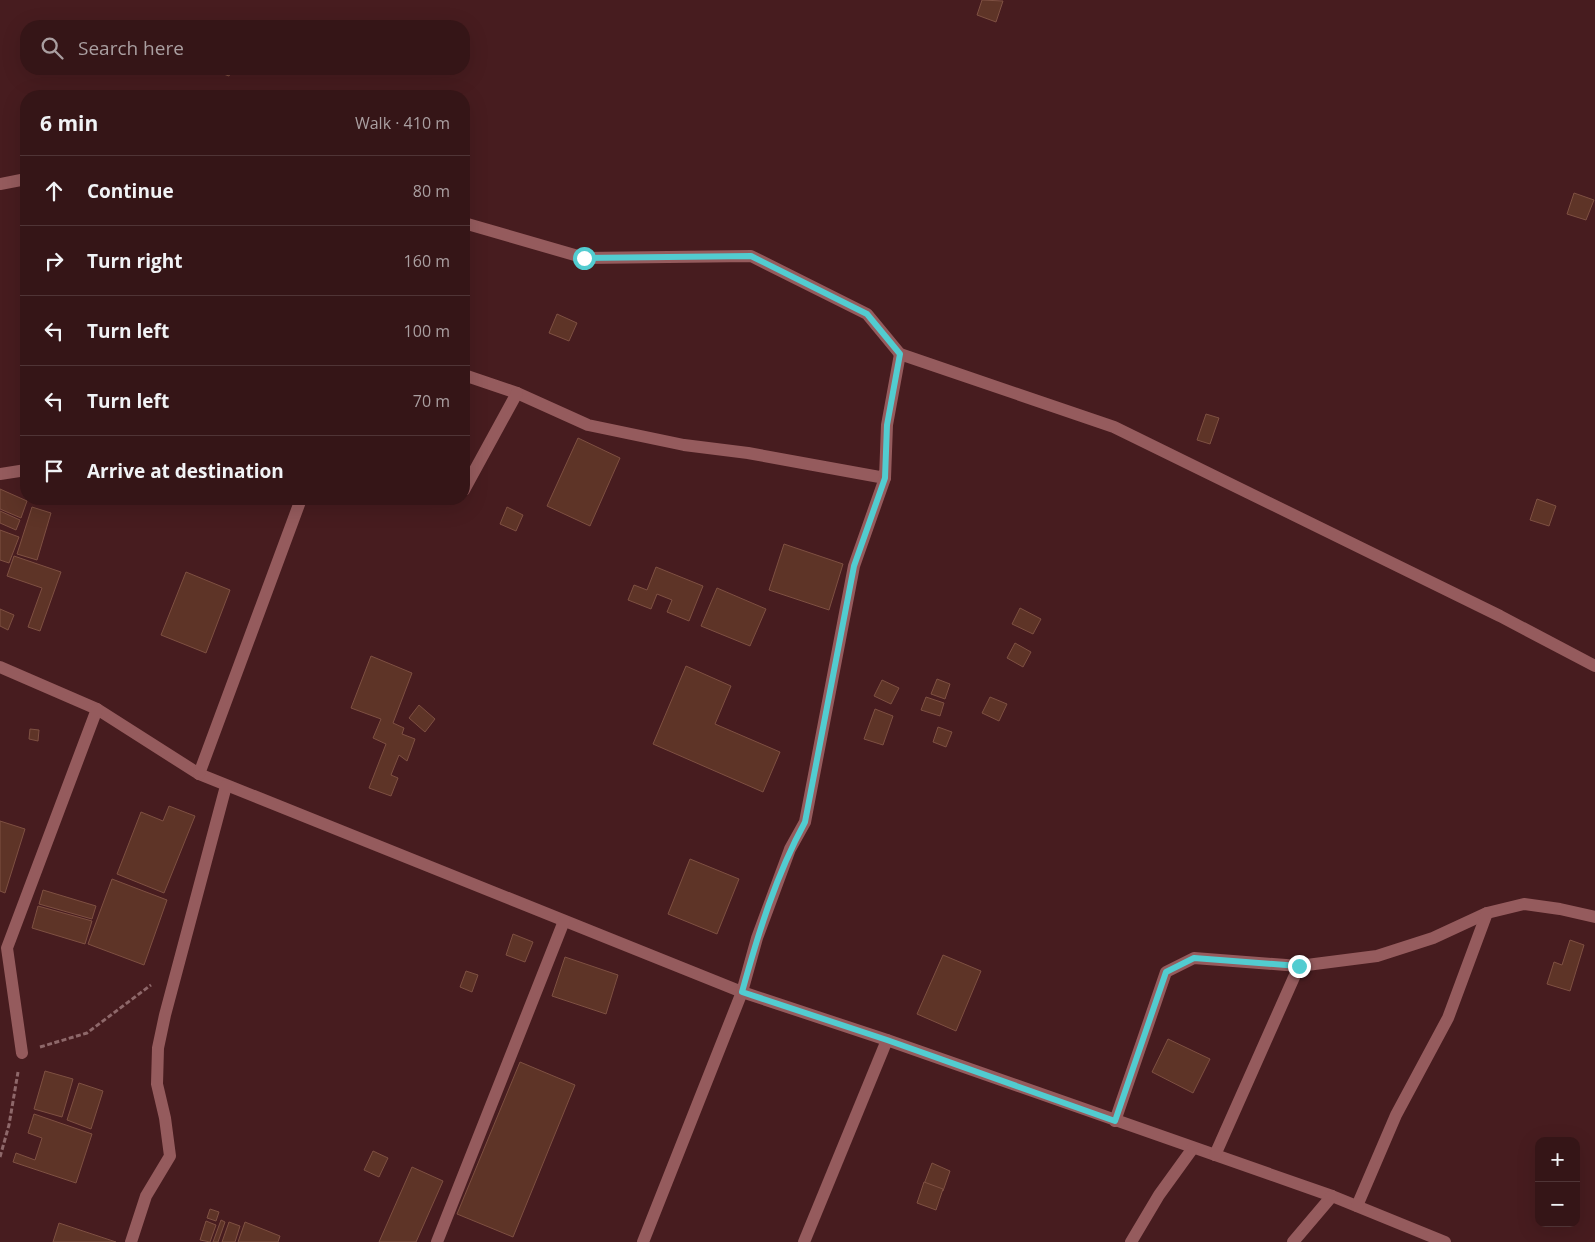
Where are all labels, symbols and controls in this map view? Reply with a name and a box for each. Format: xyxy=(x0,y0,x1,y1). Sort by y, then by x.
search box xyxy=(20,20,470,75)
icon: search xyxy=(38,34,66,62)
text: Search here xyxy=(78,35,184,61)
text: 6 min xyxy=(40,109,98,137)
text: Walk · 410 m xyxy=(355,112,450,134)
icon: ahead xyxy=(40,177,68,205)
text: Continue xyxy=(87,178,174,204)
text: 80 m xyxy=(413,180,450,202)
icon: right xyxy=(40,247,68,275)
route start xyxy=(573,247,596,270)
text: Turn right xyxy=(87,248,182,274)
text: 160 m xyxy=(404,250,450,272)
icon: left xyxy=(40,317,68,345)
text: Turn left xyxy=(87,318,169,344)
text: 100 m xyxy=(404,320,450,342)
icon: left xyxy=(40,387,68,415)
text: Turn left xyxy=(87,388,169,414)
text: 70 m xyxy=(413,390,450,412)
icon: arrive xyxy=(40,457,68,485)
text: Arrive at destination xyxy=(87,458,284,484)
route end xyxy=(1288,955,1311,978)
map controls xyxy=(1535,1137,1580,1227)
button: + xyxy=(1535,1137,1580,1182)
button: − xyxy=(1535,1182,1580,1227)

